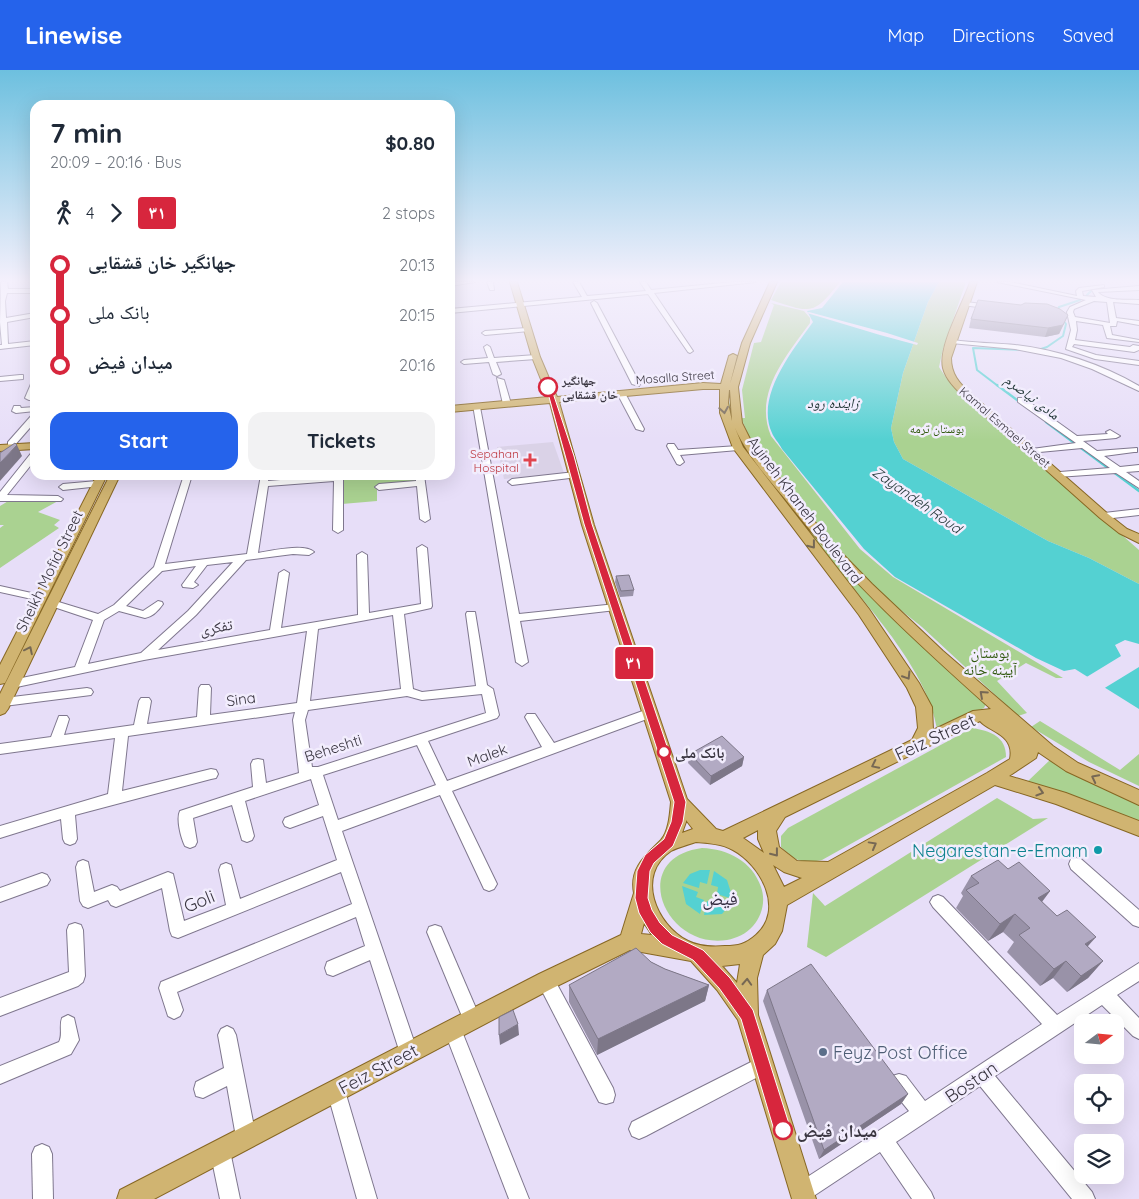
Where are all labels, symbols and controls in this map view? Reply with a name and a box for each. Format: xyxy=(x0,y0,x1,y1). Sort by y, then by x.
text: Linewise xyxy=(25,20,122,50)
text: Map xyxy=(887,24,924,47)
text: Directions xyxy=(952,24,1035,47)
text: Saved xyxy=(1063,24,1114,47)
text: 7 min xyxy=(50,115,122,150)
text: $0.80 xyxy=(385,131,435,155)
text: 20:09 – 20:16 · Bus xyxy=(50,152,182,172)
icon: walk xyxy=(50,199,78,227)
icon: forward xyxy=(102,199,130,227)
text: ۳۱ xyxy=(148,201,166,224)
text: 4 xyxy=(86,203,94,223)
text: 2 stops xyxy=(382,203,435,223)
text: جهانگیر خان قشقایی xyxy=(88,250,236,274)
text: 20:13 xyxy=(399,255,435,275)
text: بانک ملی xyxy=(88,300,150,324)
text: 20:15 xyxy=(399,305,435,325)
text: میدان فیض xyxy=(88,350,173,374)
text: 20:16 xyxy=(399,355,435,375)
street label: Mosalla Street xyxy=(635,367,715,387)
water label: مادی نیاصرم xyxy=(1000,371,1064,425)
place label: جهانگیر خان قشقایی xyxy=(561,373,618,403)
marker: جهانگیر خان قشقایی xyxy=(538,377,558,397)
street label: Kamal Esmael Street xyxy=(956,383,1054,471)
water label: زاینده رود xyxy=(807,394,860,412)
one-way arrow xyxy=(719,405,729,414)
button: Start xyxy=(50,412,238,470)
button: Tickets xyxy=(248,412,435,470)
park label: بوستان ترمه xyxy=(910,421,964,436)
street label: Ayineh Khaneh Boulevard xyxy=(744,433,866,587)
place label: Sepahan Hospital xyxy=(470,446,519,475)
marker: Sepahan Hospital xyxy=(523,453,537,467)
water label: Zayandeh Roud xyxy=(869,463,966,538)
street label: Sheikh Mofid Street xyxy=(11,507,87,635)
one-way arrow xyxy=(806,539,815,548)
street label: تفکری xyxy=(198,614,235,640)
park label: بوستان آیینه خانه xyxy=(963,643,1018,679)
one-way arrow xyxy=(23,646,33,655)
line badge: ۳۱ xyxy=(612,647,656,679)
text: ۳۱ xyxy=(625,651,643,674)
one-way arrow xyxy=(901,670,910,679)
street label: Sina xyxy=(225,688,257,710)
one-way arrow xyxy=(979,691,988,700)
street label: Feiz Street xyxy=(891,708,979,766)
street label: Beheshti xyxy=(302,730,364,766)
street label: Malek xyxy=(464,739,510,771)
place label: بانک ملی xyxy=(675,743,724,762)
marker: بانک ملی xyxy=(657,745,671,759)
one-way arrow xyxy=(871,758,880,769)
one-way arrow xyxy=(1091,774,1100,784)
one-way arrow xyxy=(1035,786,1043,796)
place label: Negarestan-e-Emam xyxy=(912,839,1088,862)
one-way arrow xyxy=(867,841,876,851)
marker: Negarestan-e-Emam xyxy=(1092,844,1104,856)
one-way arrow xyxy=(769,848,778,857)
street label: Goli xyxy=(180,884,218,918)
district label: فیض xyxy=(702,886,738,910)
one-way arrow xyxy=(742,977,753,985)
north arrow xyxy=(1074,1014,1124,1064)
map controls xyxy=(1074,1014,1124,1184)
street label: Feiz Street xyxy=(334,1039,422,1099)
place label: Feyz Post Office xyxy=(833,1041,968,1064)
marker: Feyz Post Office xyxy=(817,1046,829,1058)
street label: Bostan xyxy=(940,1056,1002,1108)
button: locate xyxy=(1074,1074,1124,1124)
place label: میدان فیض xyxy=(797,1119,877,1142)
marker: میدان فیض xyxy=(773,1120,793,1140)
button: layers xyxy=(1074,1134,1124,1184)

